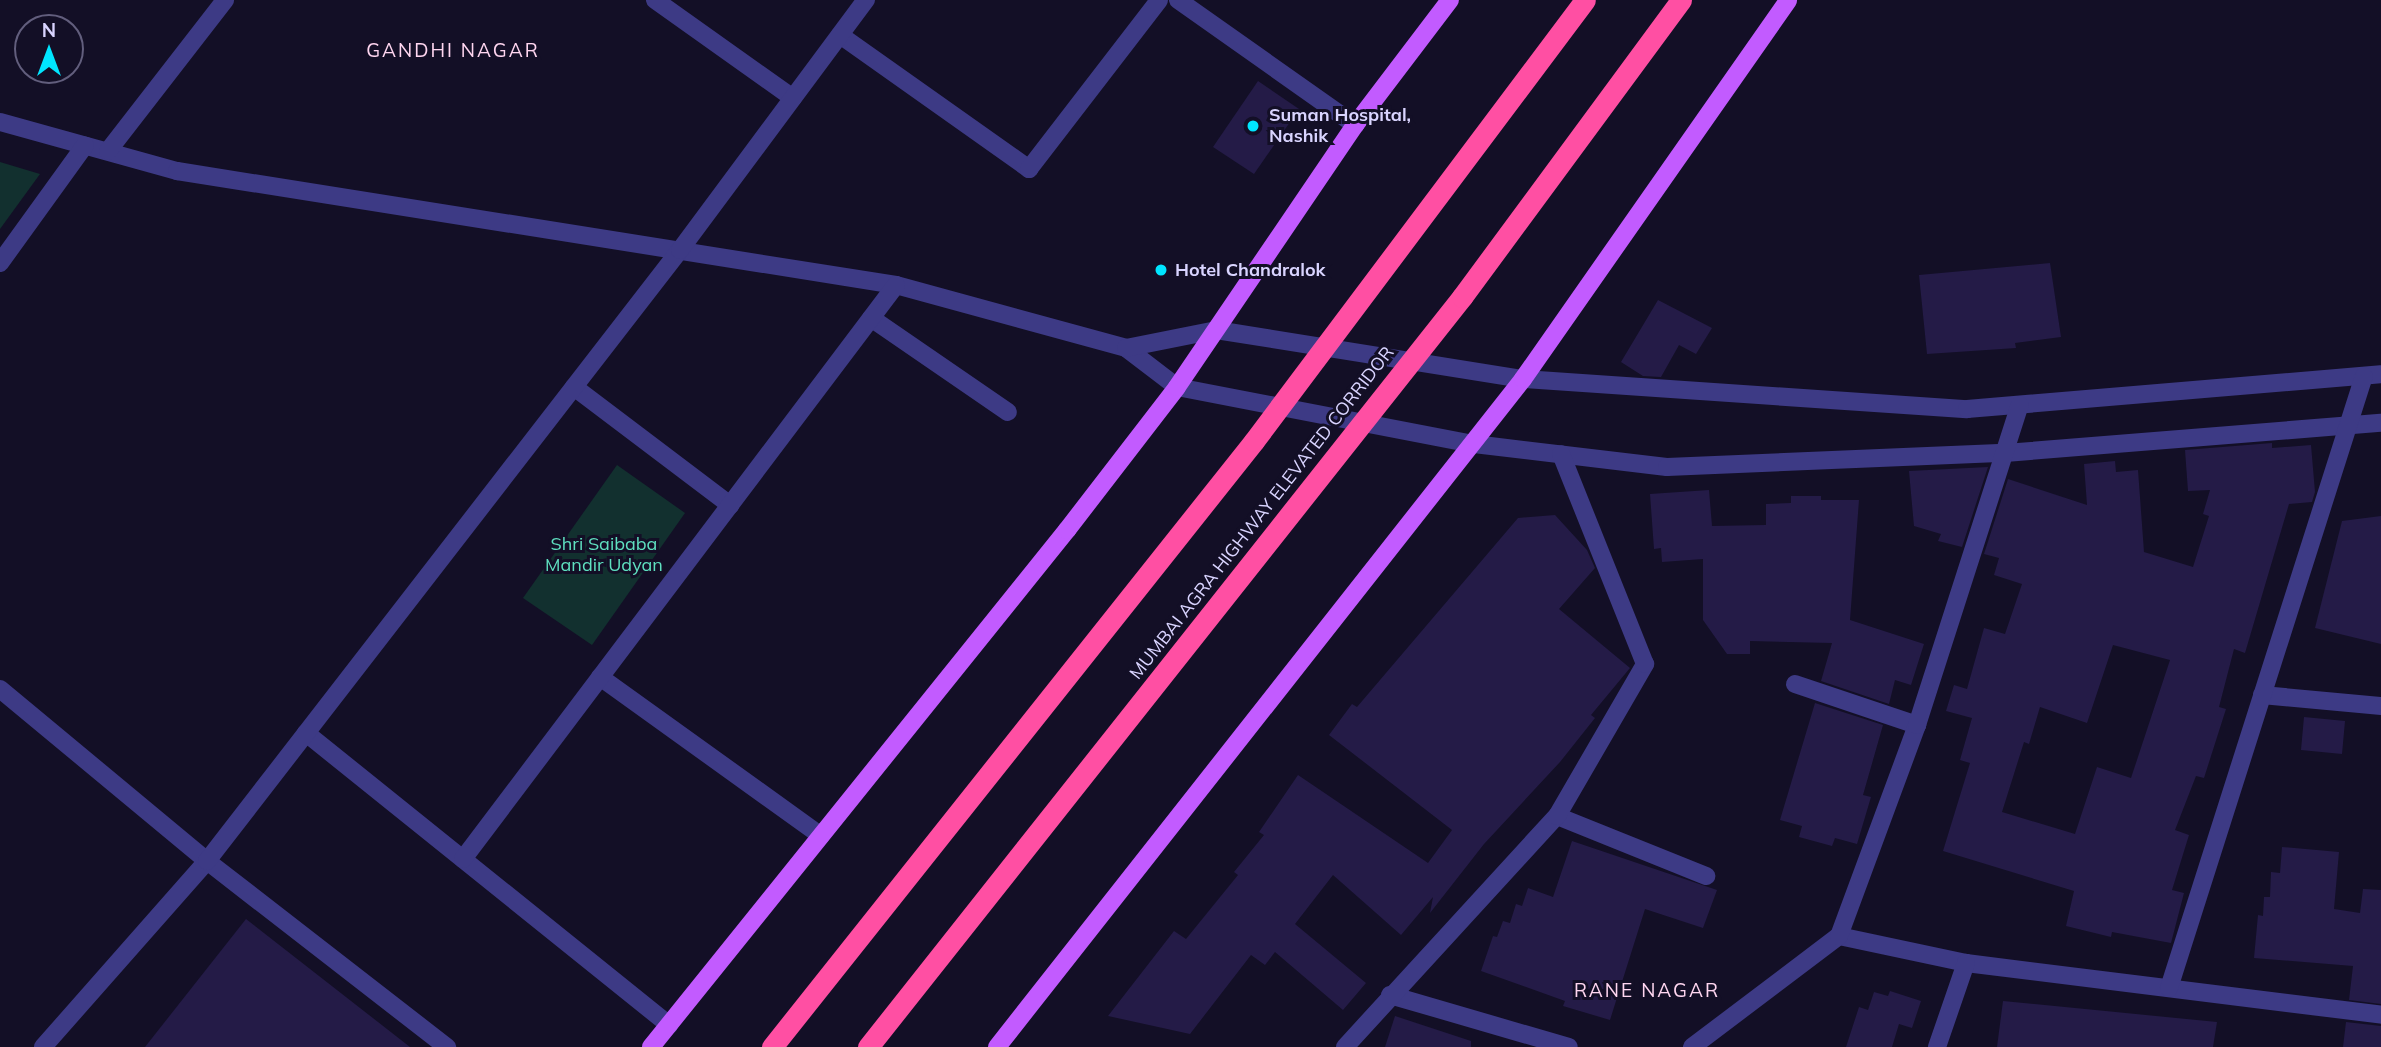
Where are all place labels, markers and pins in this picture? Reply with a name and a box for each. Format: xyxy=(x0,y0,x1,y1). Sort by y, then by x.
place label: Suman Hospital, Nashik xyxy=(1269,105,1411,148)
marker: Suman Hospital, Nashik xyxy=(1243,116,1263,136)
place label: Hotel Chandralok xyxy=(1175,259,1326,281)
marker: Hotel Chandralok xyxy=(1153,262,1169,278)

